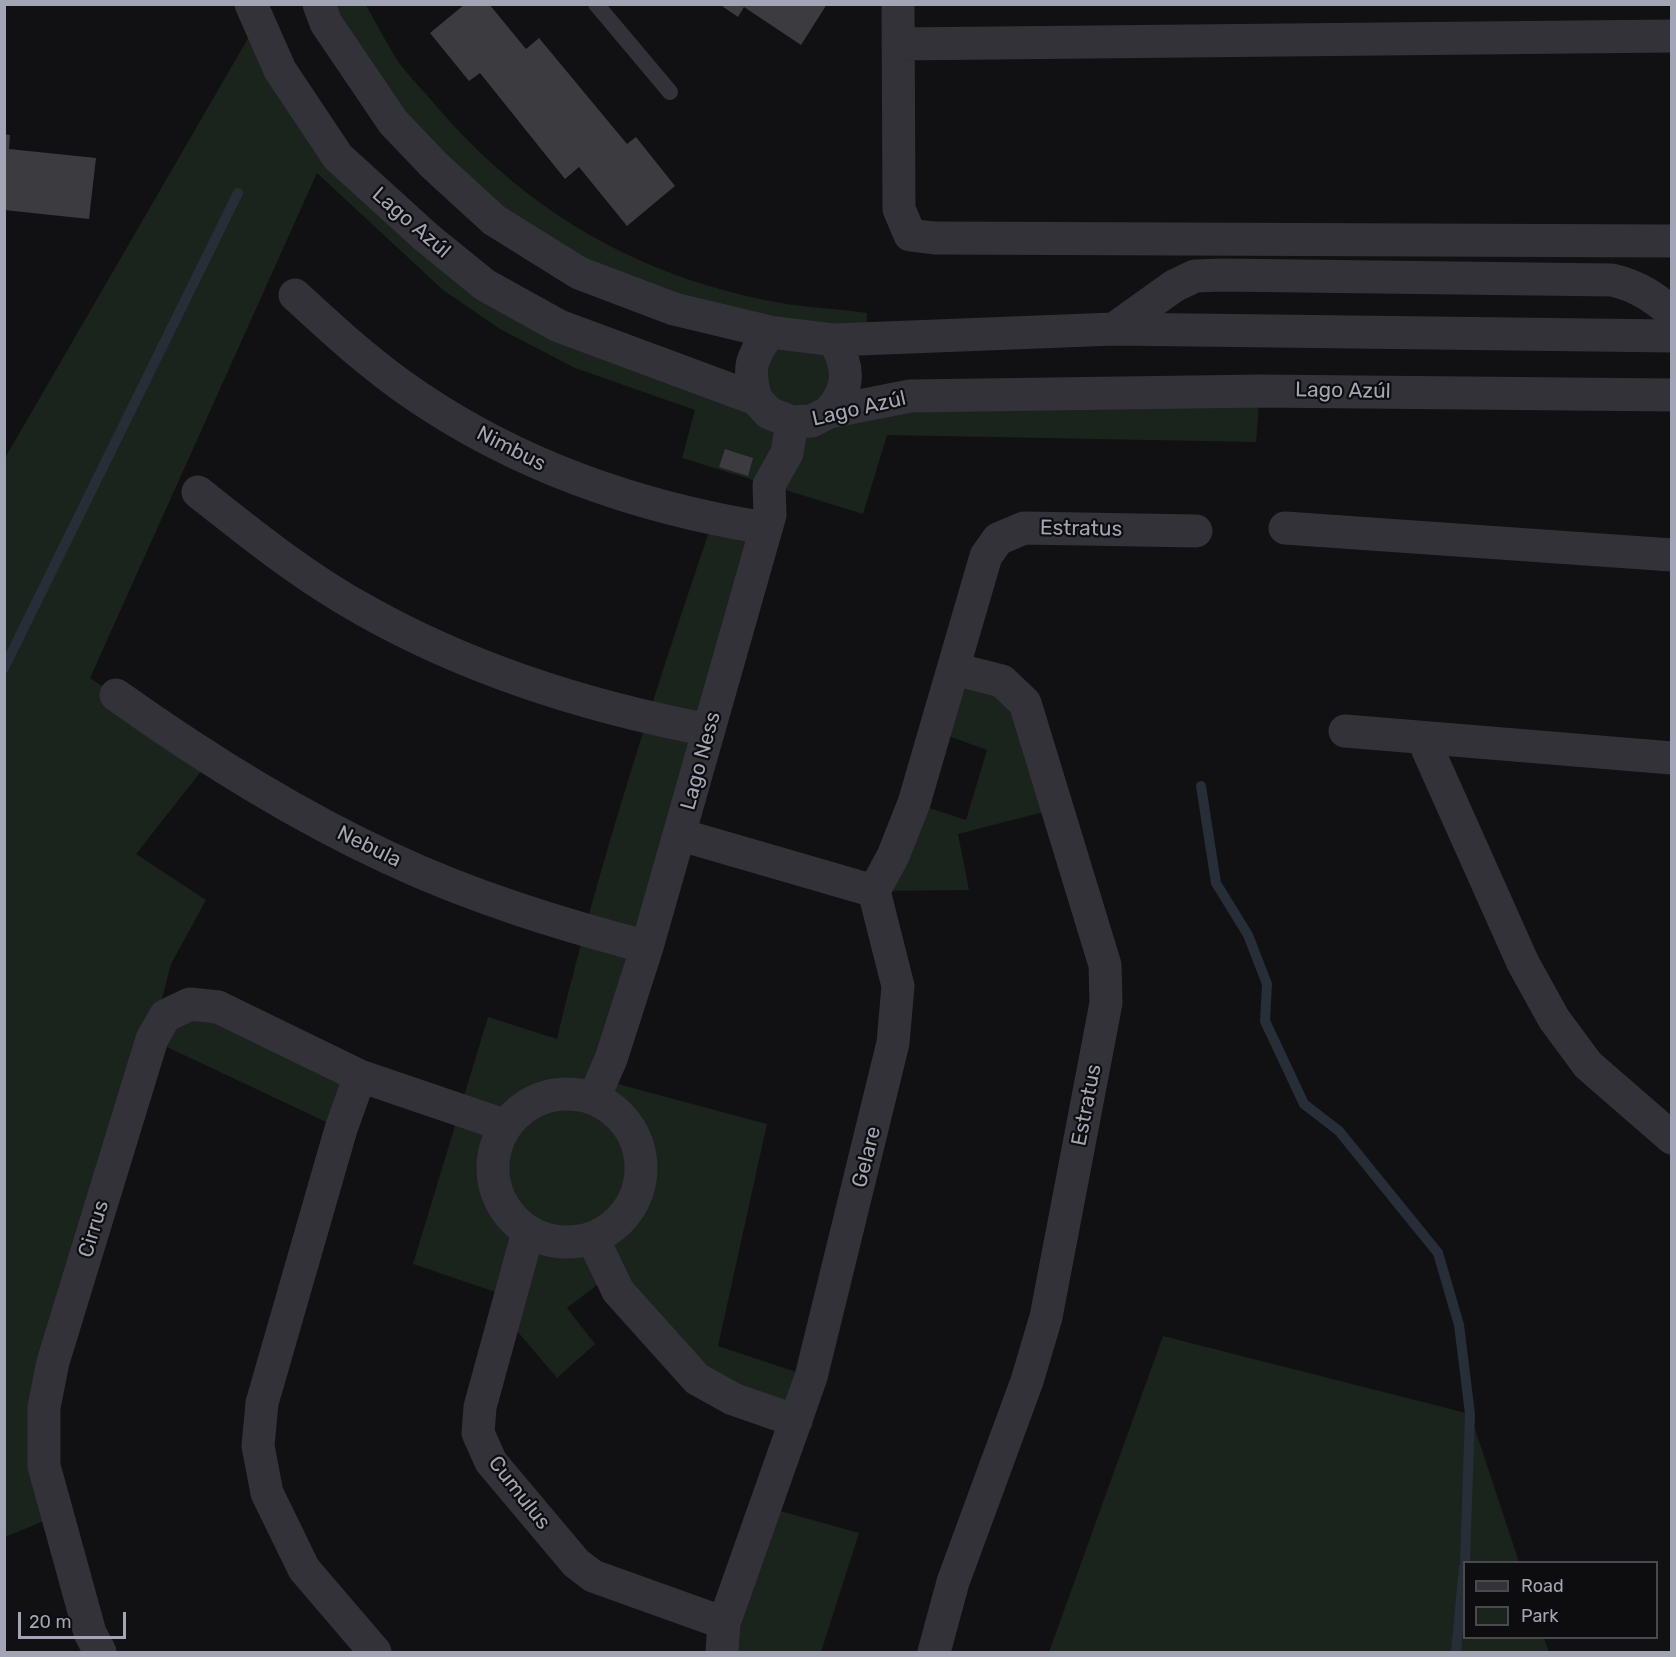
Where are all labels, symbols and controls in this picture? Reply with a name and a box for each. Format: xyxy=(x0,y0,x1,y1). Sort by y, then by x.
street label: Lago Azúl xyxy=(367,182,455,264)
street label: Lago Azúl xyxy=(1295,378,1391,404)
street label: Lago Azúl xyxy=(810,386,908,432)
street label: Nimbus xyxy=(472,421,550,477)
street label: Estratus xyxy=(1040,516,1122,542)
street label: Lago Ness xyxy=(676,709,726,813)
street label: Nebula xyxy=(333,821,405,873)
street label: Estratus xyxy=(1067,1062,1107,1148)
street label: Gelare xyxy=(847,1124,887,1190)
street label: Cirrus xyxy=(73,1197,115,1261)
street label: Cumulus xyxy=(482,1451,556,1535)
legend xyxy=(1463,1561,1658,1639)
text: Road xyxy=(1521,1575,1564,1597)
scale bar xyxy=(21,1600,129,1638)
text: Park xyxy=(1521,1605,1558,1627)
text: 20 m xyxy=(29,1611,71,1633)

